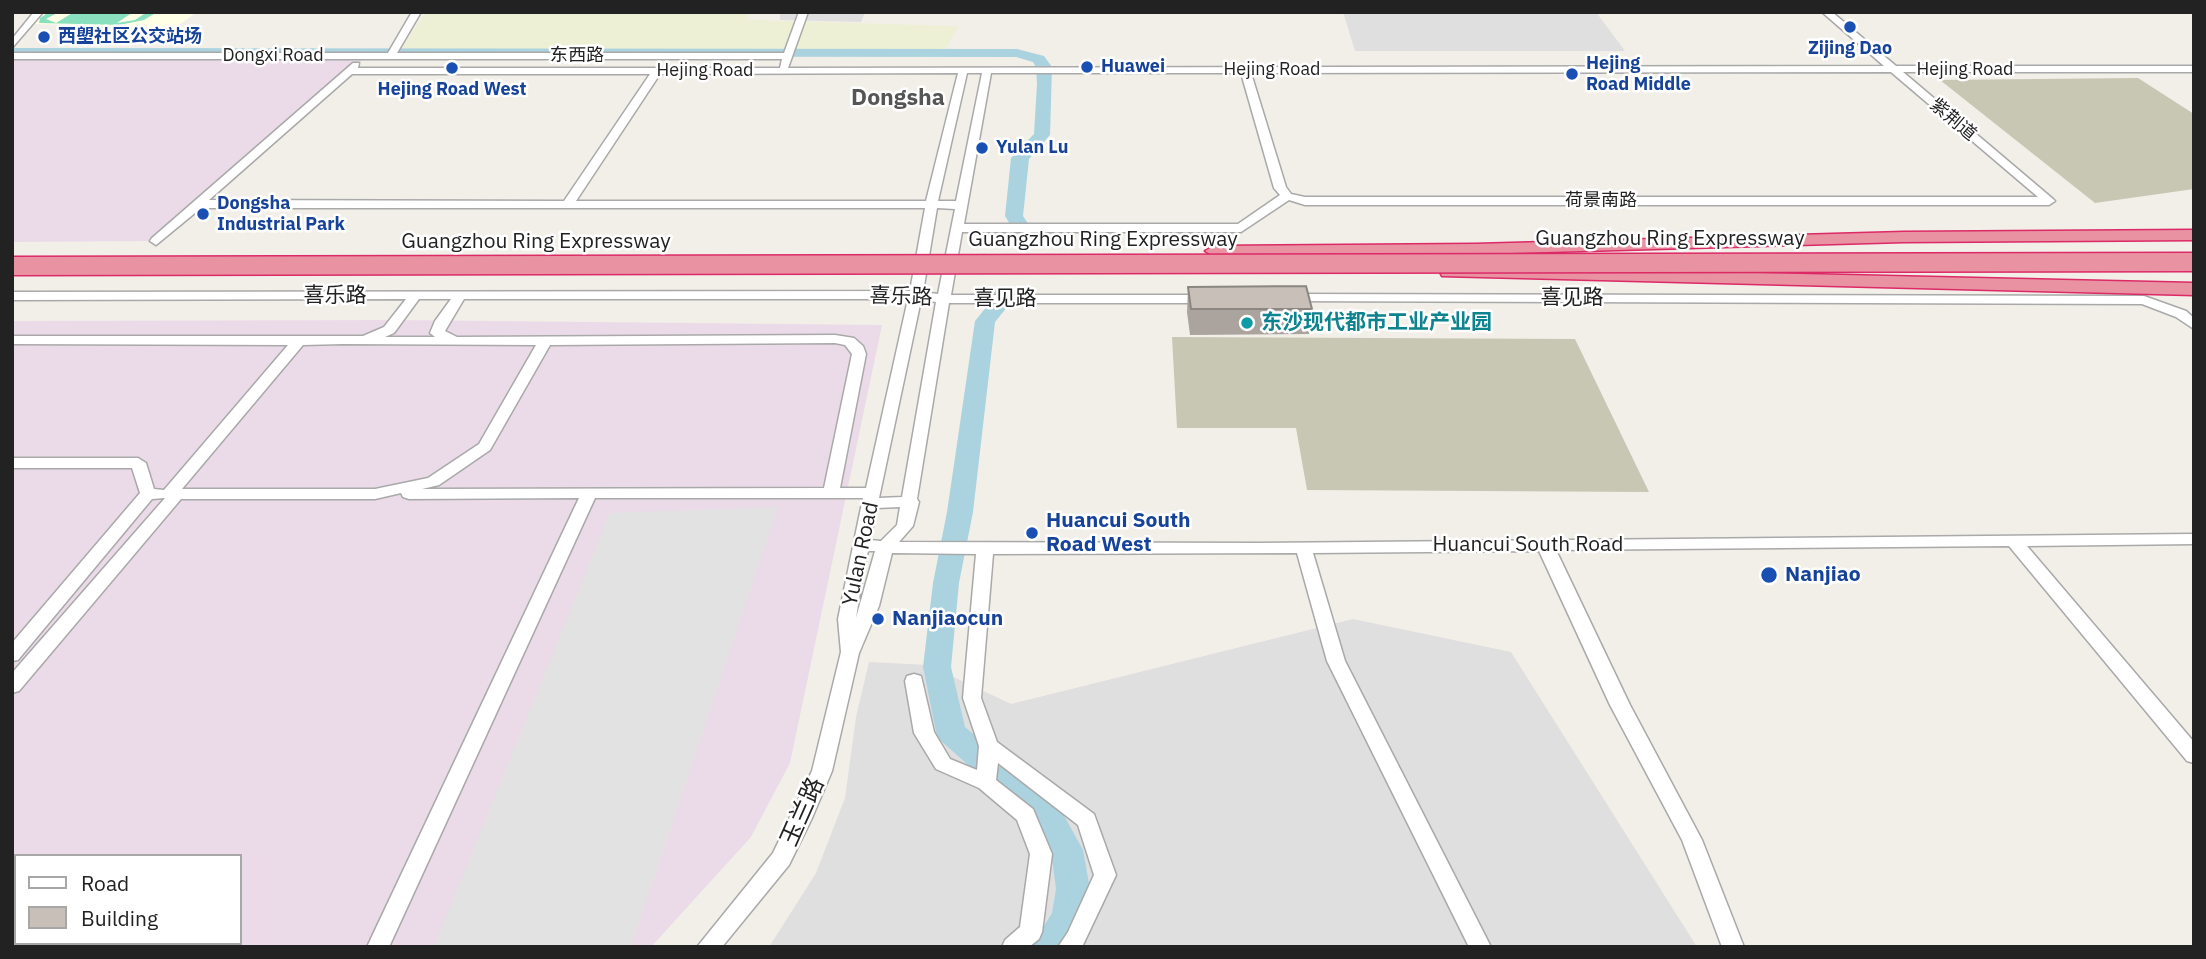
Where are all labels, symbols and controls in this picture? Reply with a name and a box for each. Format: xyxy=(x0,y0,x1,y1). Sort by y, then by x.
marker: Zijing Dao xyxy=(1842,19,1858,35)
place label: 西塱社区公交站场 xyxy=(58,26,202,48)
marker: 西塱社区公交站场 xyxy=(36,29,52,45)
place label: Zijing Dao xyxy=(1808,38,1892,60)
street label: Dongxi Road xyxy=(222,45,324,67)
street label: 东西路 xyxy=(550,45,604,67)
place label: Hejing Road Middle xyxy=(1586,53,1691,96)
place label: Huawei xyxy=(1101,56,1165,78)
marker: Huawei xyxy=(1079,59,1095,75)
street label: Hejing Road xyxy=(1224,59,1320,81)
street label: Hejing Road xyxy=(1917,59,2013,81)
marker: Hejing Road West xyxy=(444,60,460,76)
street label: Hejing Road xyxy=(657,60,753,82)
marker: Hejing Road Middle xyxy=(1564,66,1580,82)
place label: Hejing Road West xyxy=(378,79,526,101)
district label: Dongsha xyxy=(851,84,945,112)
street label: 紫荆道 xyxy=(1925,94,1981,146)
place label: Yulan Lu xyxy=(996,137,1069,159)
marker: Yulan Lu xyxy=(974,140,990,156)
street label: 荷景南路 xyxy=(1565,190,1637,212)
place label: Dongsha Industrial Park xyxy=(217,193,345,235)
marker: Dongsha Industrial Park xyxy=(195,206,211,222)
street label: Guangzhou Ring Expressway xyxy=(1535,226,1805,252)
street label: Guangzhou Ring Expressway xyxy=(968,227,1238,253)
street label: Guangzhou Ring Expressway xyxy=(401,229,671,255)
street label: 喜乐路 xyxy=(304,283,366,309)
street label: 喜乐路 xyxy=(869,283,933,311)
street label: 喜见路 xyxy=(1541,285,1603,311)
street label: 喜见路 xyxy=(974,286,1036,312)
place label: 东沙现代都市工业产业园 xyxy=(1261,310,1492,336)
marker: 东沙现代都市工业产业园 xyxy=(1239,315,1255,331)
street label: Yulan Road xyxy=(838,500,884,608)
place label: Huancui South Road West xyxy=(1046,508,1191,558)
marker: Huancui South Road West xyxy=(1024,525,1040,541)
street label: Huancui South Road xyxy=(1432,532,1624,558)
place label: Nanjiao xyxy=(1785,562,1860,588)
marker: Nanjiao xyxy=(1759,565,1779,585)
place label: Nanjiaocun xyxy=(892,606,1003,632)
marker: Nanjiaocun xyxy=(870,611,886,627)
street label: 玉兰路 xyxy=(775,773,831,851)
legend xyxy=(14,854,242,945)
text: Road xyxy=(81,869,129,897)
text: Building xyxy=(81,904,158,932)

